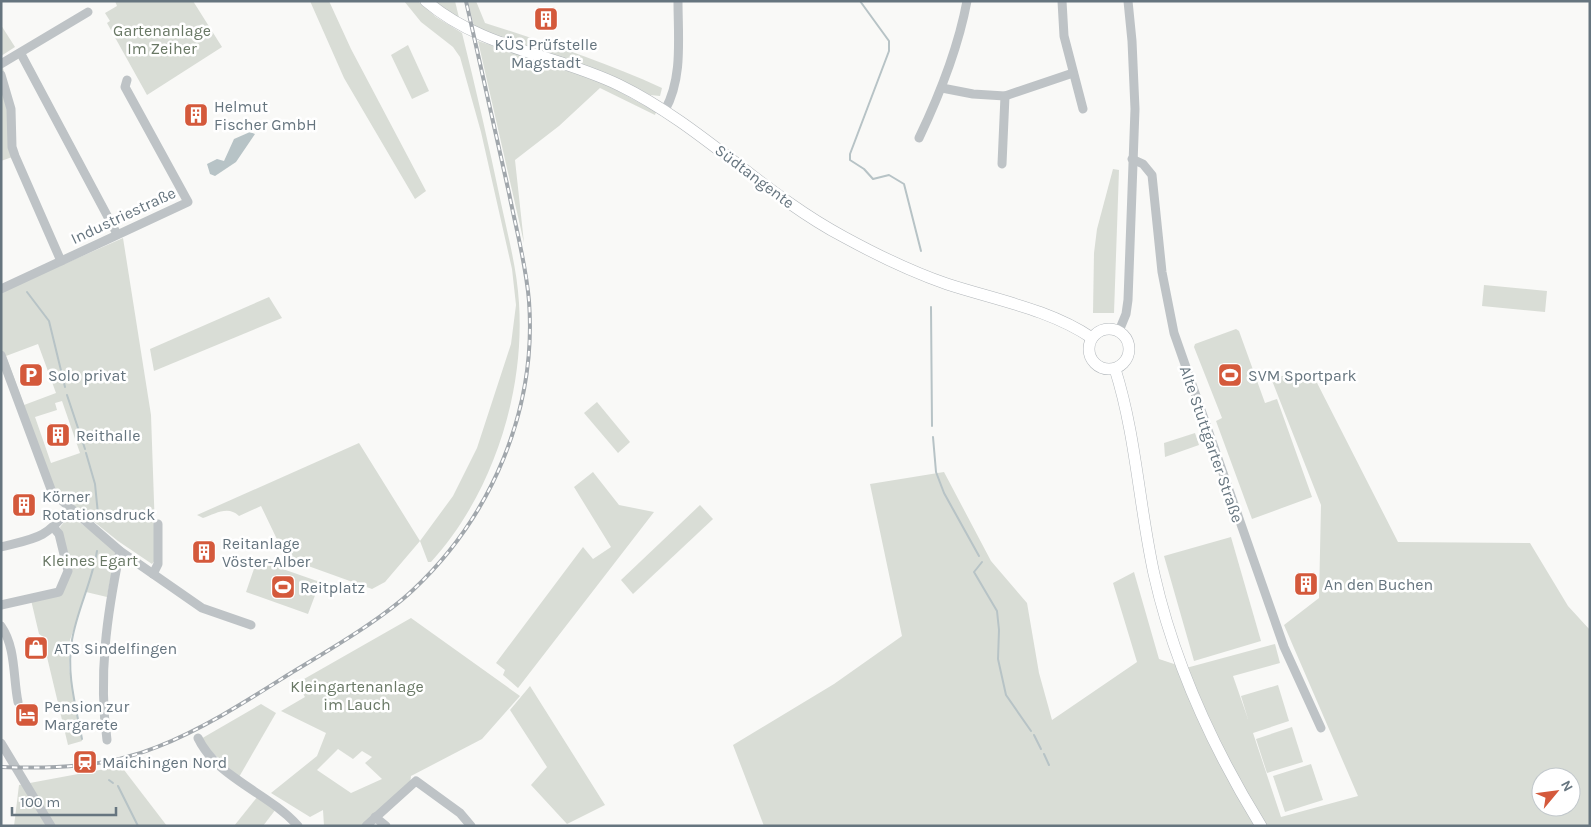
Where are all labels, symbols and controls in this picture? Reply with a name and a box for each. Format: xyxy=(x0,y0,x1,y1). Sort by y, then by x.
building icon: KÜS Prüfstelle Magstadt xyxy=(533,6,559,32)
park label: Gartenanlage Im Zeiher xyxy=(113,21,211,58)
place label: KÜS Prüfstelle Magstadt xyxy=(495,35,597,72)
place label: Helmut Fischer GmbH xyxy=(214,97,317,134)
building icon: Helmut Fischer GmbH xyxy=(183,102,209,128)
street label: Südtangente xyxy=(711,140,798,212)
street label: Industriestraße xyxy=(68,183,179,248)
parking icon: Solo privat xyxy=(18,362,44,388)
sports icon: SVM Sportpark xyxy=(1217,362,1243,388)
street label: Alte Stuttgarter Straße xyxy=(1176,363,1247,525)
place label: Solo privat xyxy=(48,366,126,385)
place label: SVM Sportpark xyxy=(1248,366,1357,385)
building icon: Reithalle xyxy=(45,422,71,448)
place label: Reithalle xyxy=(76,426,140,445)
place label: Körner Rotationsdruck xyxy=(42,487,155,524)
building icon: Körner Rotationsdruck xyxy=(11,492,37,518)
place label: Reitanlage Vöster-Alber xyxy=(222,534,311,571)
building icon: Reitanlage Vöster-Alber xyxy=(191,539,217,565)
park label: Kleines Egart xyxy=(42,551,138,570)
building icon: An den Buchen xyxy=(1293,571,1319,597)
sports icon: Reitplatz xyxy=(270,574,296,600)
place label: An den Buchen xyxy=(1324,575,1433,594)
place label: Reitplatz xyxy=(300,578,365,597)
shop icon: ATS Sindelfingen xyxy=(23,635,49,661)
place label: ATS Sindelfingen xyxy=(54,639,177,658)
park label: Kleingartenanlage im Lauch xyxy=(290,677,424,714)
place label: Pension zur Margarete xyxy=(44,697,129,734)
hotel icon: Pension zur Margarete xyxy=(14,702,40,728)
station icon: Maichingen Nord xyxy=(72,749,98,775)
place label: Maichingen Nord xyxy=(102,753,227,772)
north arrow xyxy=(1531,767,1581,817)
text: N xyxy=(1557,777,1577,794)
scale bar xyxy=(12,784,116,816)
text: 100 m xyxy=(20,793,60,811)

